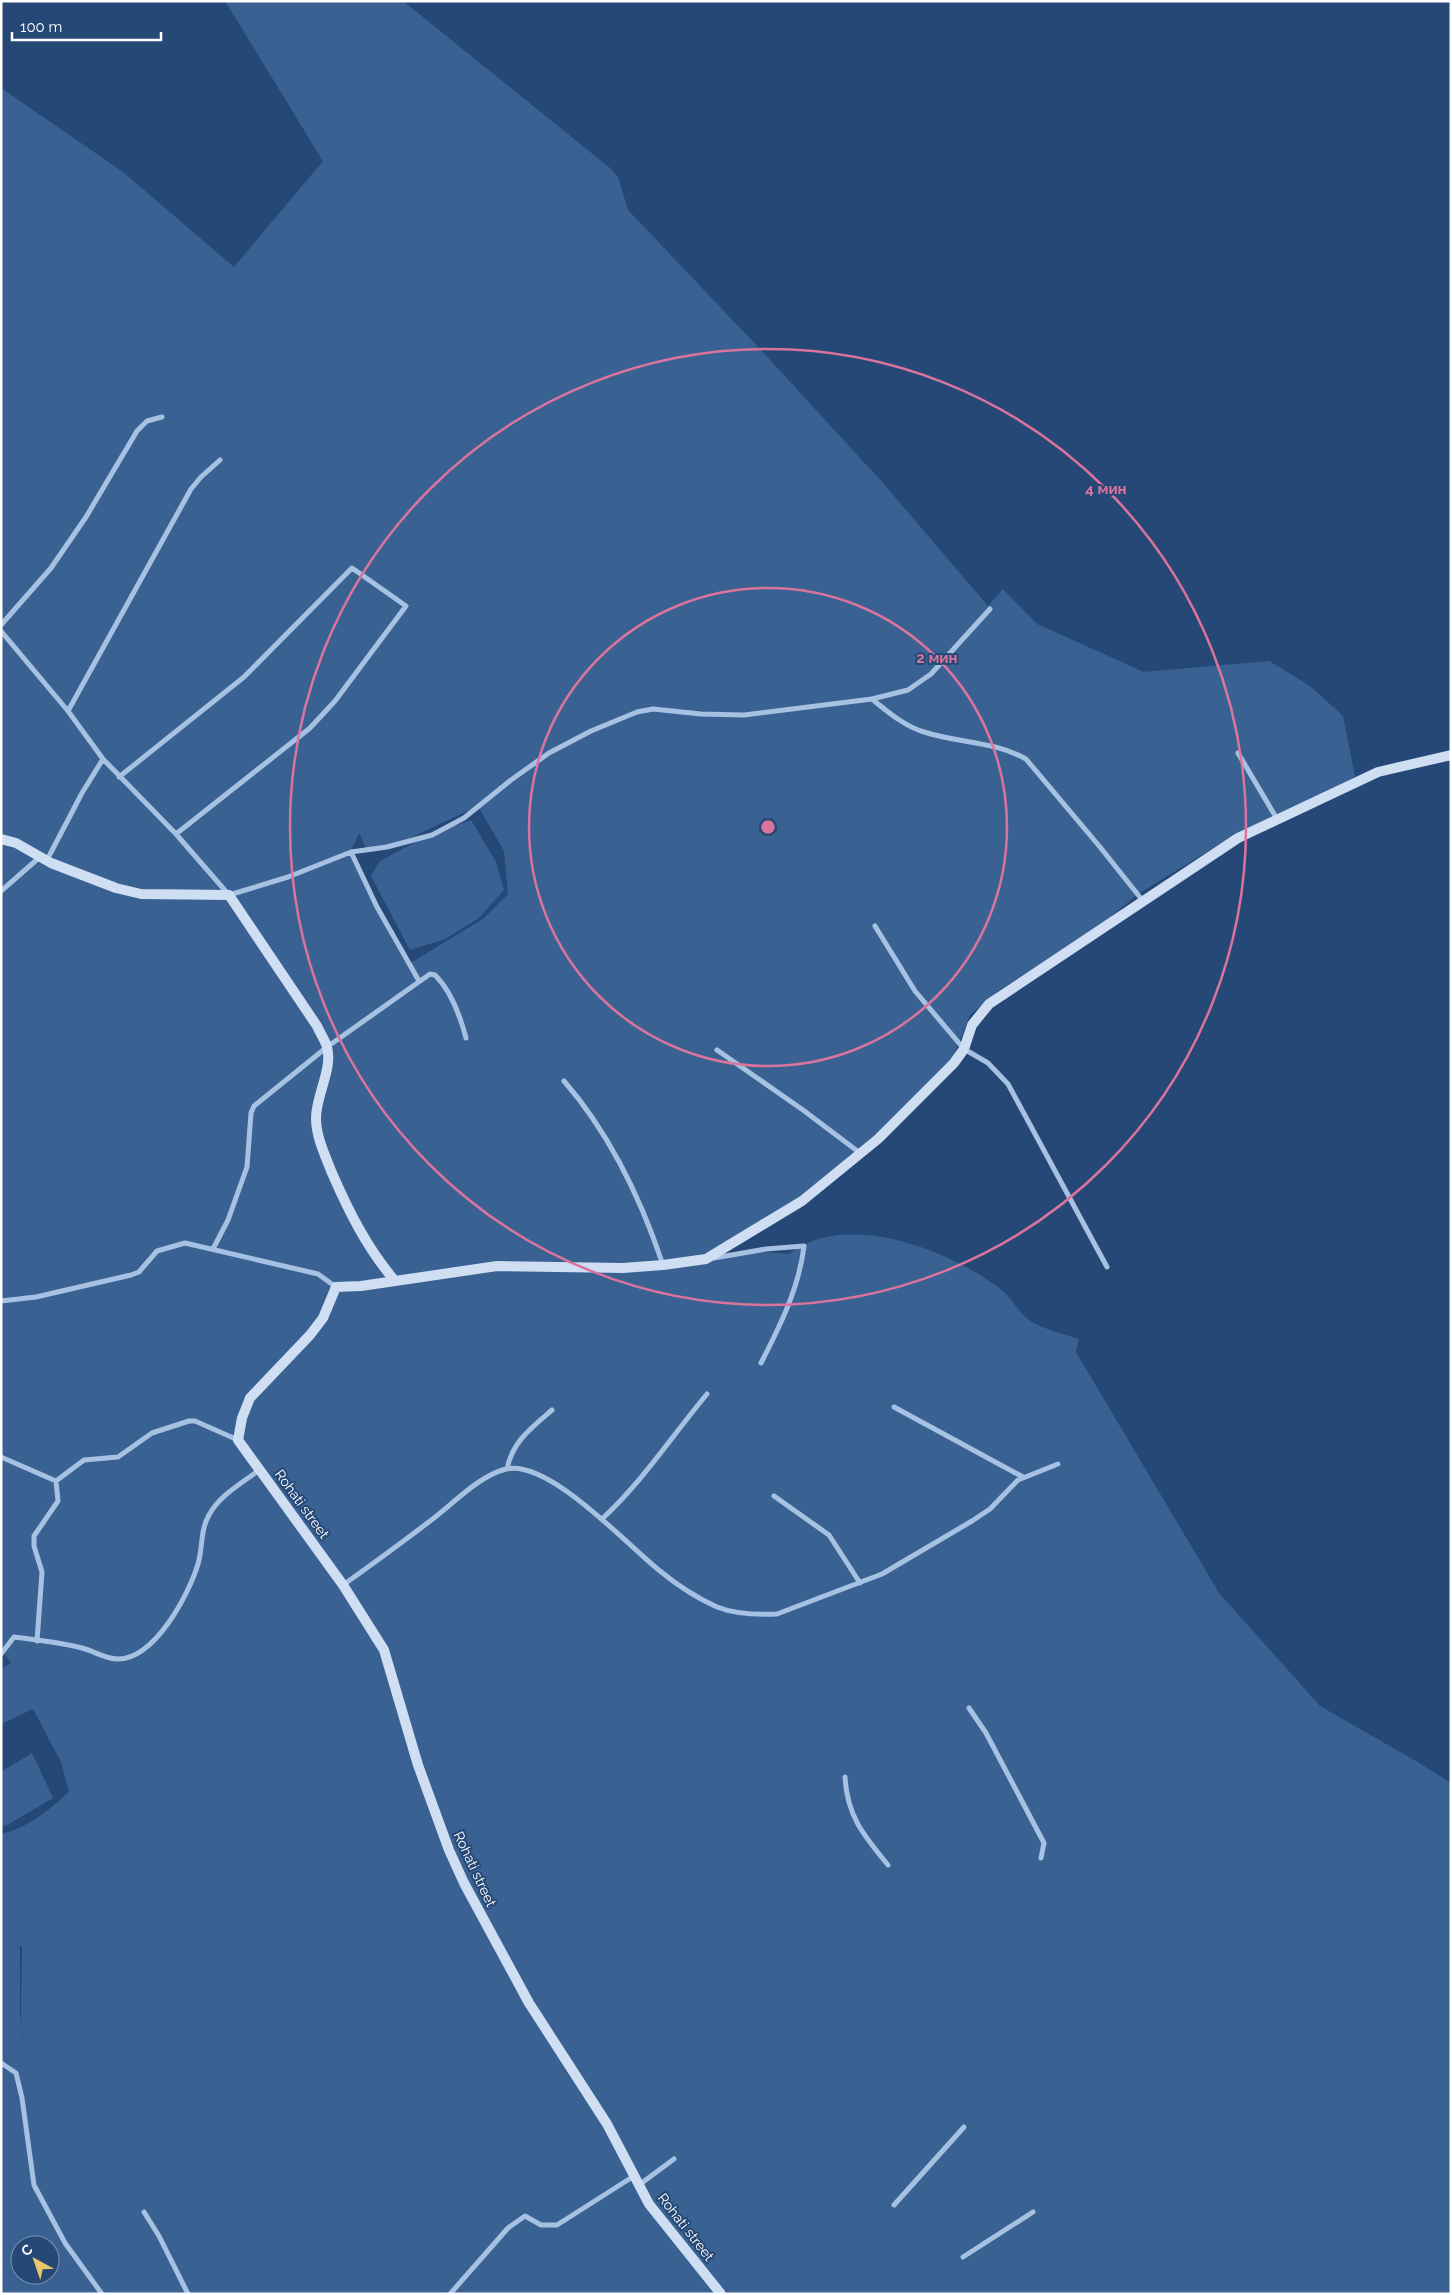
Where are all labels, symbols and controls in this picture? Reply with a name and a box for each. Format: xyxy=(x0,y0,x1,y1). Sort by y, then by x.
scale bar xyxy=(12,10,161,42)
text: 100 m xyxy=(20,18,62,36)
text: 4 мин xyxy=(1085,480,1127,498)
text: 2 мин xyxy=(916,649,958,667)
centre of rings xyxy=(759,818,777,836)
street label: Rohati street xyxy=(272,1466,333,1542)
street label: Rohati street xyxy=(451,1829,500,1910)
street label: Rohati street xyxy=(655,2190,718,2264)
north arrow xyxy=(10,2235,60,2285)
text: С xyxy=(18,2241,36,2259)

